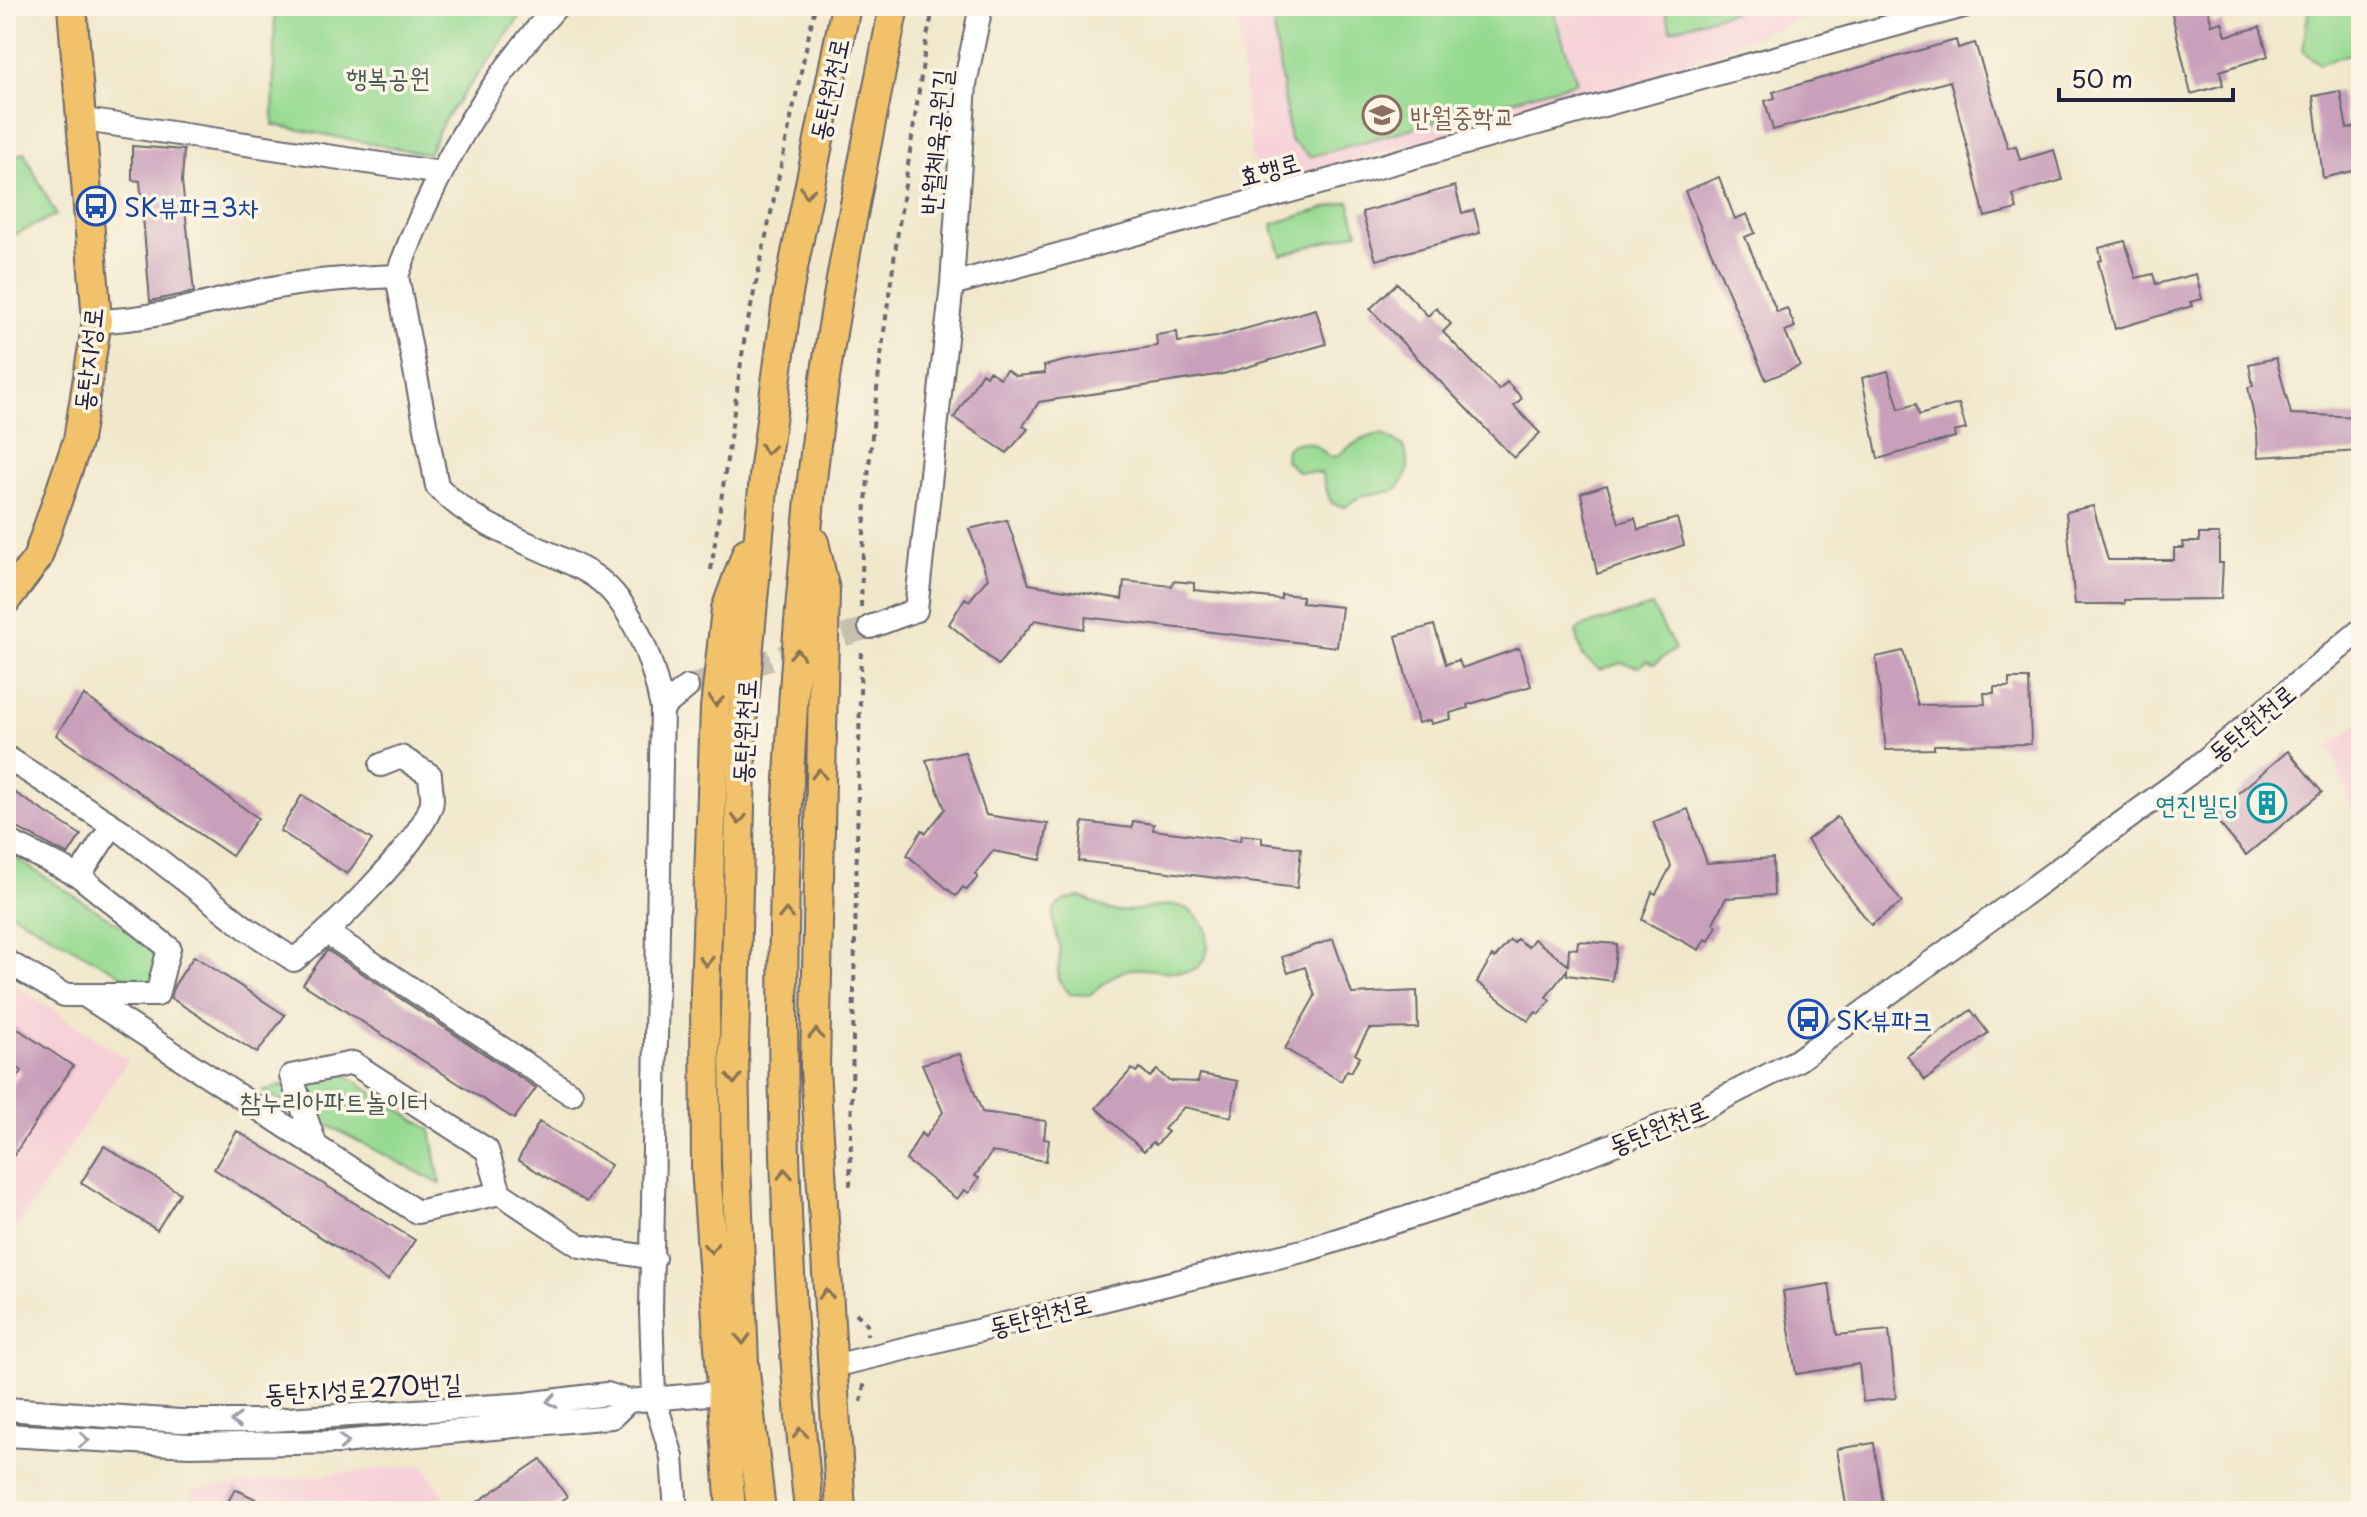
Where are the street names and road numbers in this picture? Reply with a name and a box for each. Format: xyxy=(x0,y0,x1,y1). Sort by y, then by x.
street label: 동탄원천로 xyxy=(798,34,858,144)
street label: 반월체육공원길 xyxy=(909,67,961,217)
street label: 효행로 xyxy=(1234,141,1304,195)
street label: 동탄지성로 xyxy=(62,305,112,413)
street label: 동탄원천로 xyxy=(2198,673,2304,771)
street label: 동탄원천로 xyxy=(721,678,765,784)
street label: 동탄원천로 xyxy=(1602,1088,1714,1164)
street label: 동탄원천로 xyxy=(985,1282,1095,1346)
street label: 동탄지성로270번길 xyxy=(263,1362,463,1412)

